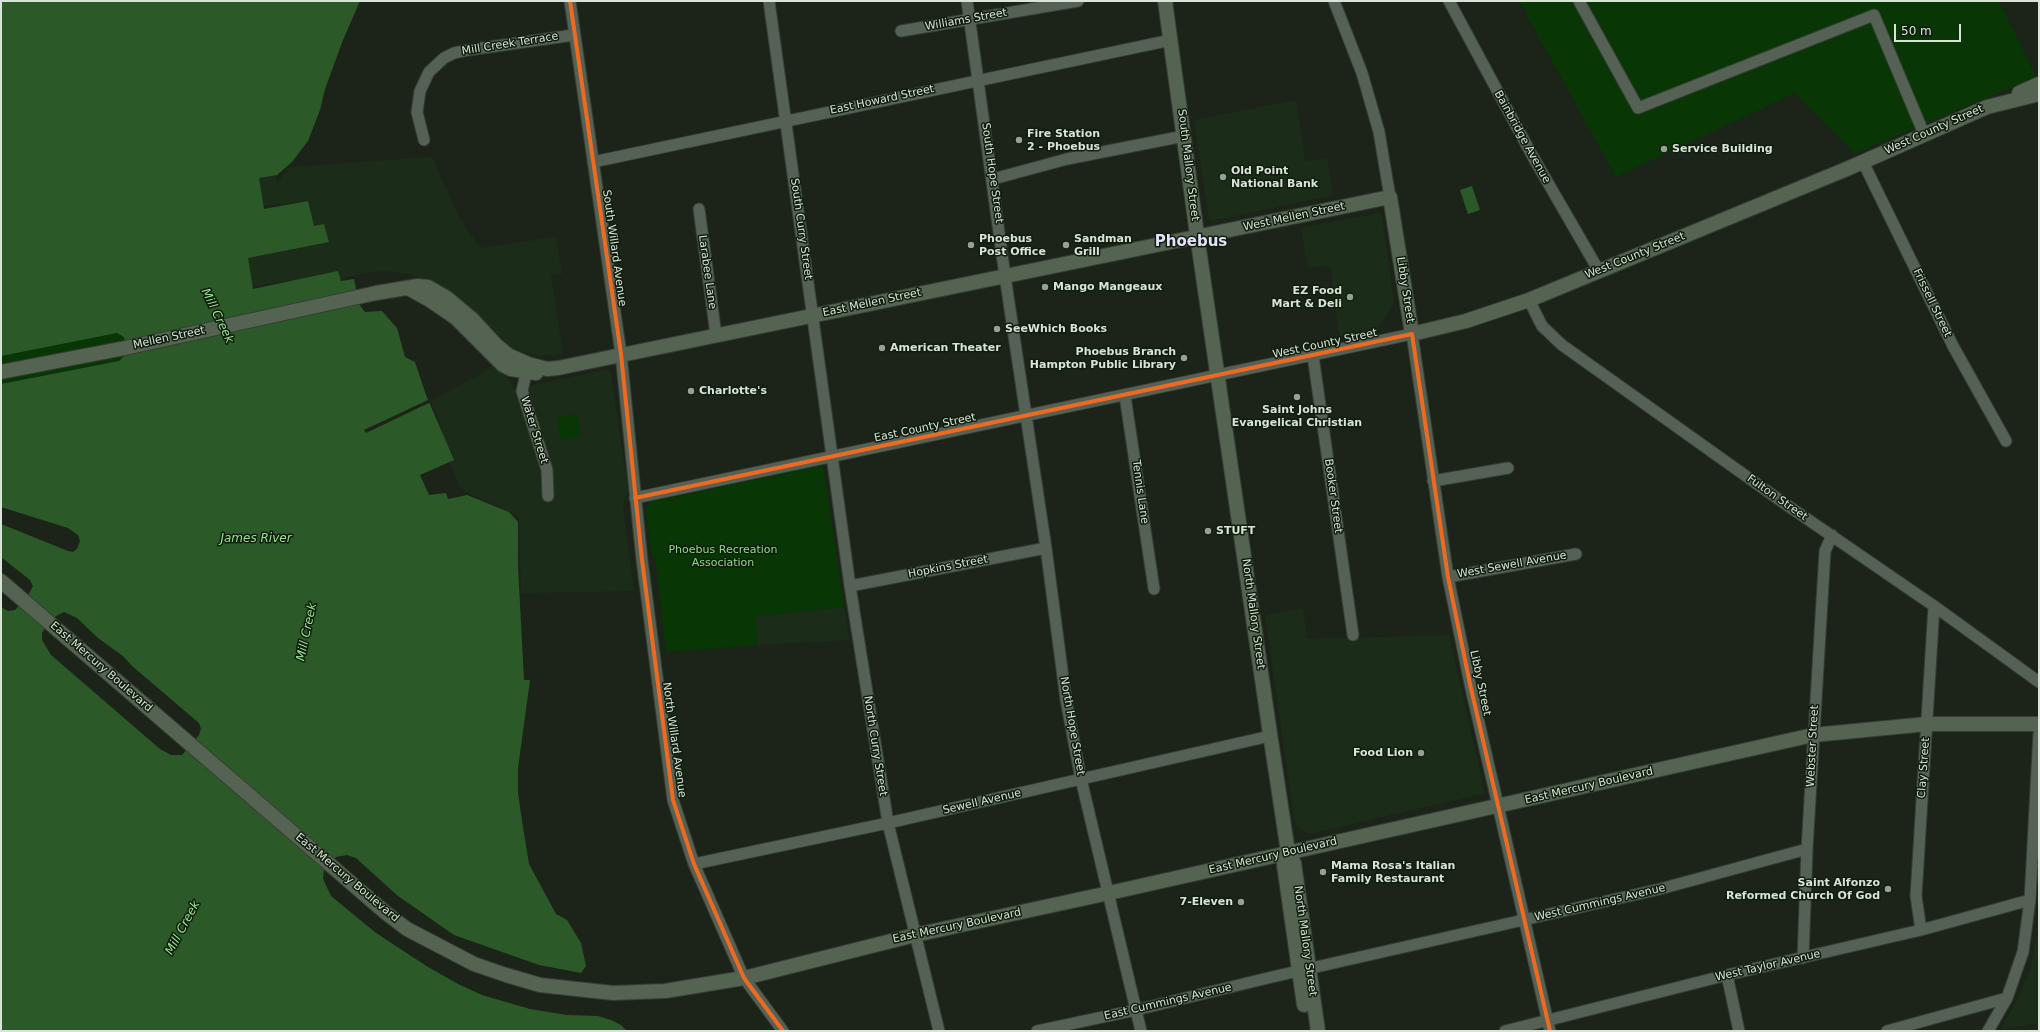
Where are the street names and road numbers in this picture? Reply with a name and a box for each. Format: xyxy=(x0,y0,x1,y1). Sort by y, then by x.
street label: Williams Street xyxy=(924,6,1008,34)
street label: Mill Creek Terrace xyxy=(461,30,559,58)
street label: East Howard Street xyxy=(829,83,935,117)
street label: Bainbridge Avenue xyxy=(1491,88,1553,186)
street label: West County Street xyxy=(1883,102,1985,158)
street label: South Mallory Street xyxy=(1175,108,1201,222)
street label: South Hope Street xyxy=(978,122,1006,224)
street label: South Curry Street xyxy=(787,177,815,281)
street label: South Willard Avenue xyxy=(599,189,629,307)
street label: West Mellen Street xyxy=(1242,200,1346,234)
street label: West County Street xyxy=(1583,230,1687,282)
street label: Larabee Lane xyxy=(695,234,719,310)
street label: Libby Street xyxy=(1393,256,1417,324)
street label: Frissell Street xyxy=(1910,267,1954,339)
street label: East Mellen Street xyxy=(822,286,922,320)
street label: Mellen Street xyxy=(132,324,206,352)
street label: West County Street xyxy=(1271,326,1379,362)
street label: Water Street xyxy=(518,395,550,465)
street label: East County Street xyxy=(873,411,977,445)
street label: Booker Street xyxy=(1321,458,1345,534)
street label: Tennis Lane xyxy=(1129,459,1151,525)
street label: Fulton Street xyxy=(1744,472,1810,524)
street label: West Sewell Avenue xyxy=(1456,549,1568,581)
street label: Hopkins Street xyxy=(907,553,989,581)
street label: North Mallory Street xyxy=(1239,558,1267,670)
street label: East Mercury Boulevard xyxy=(47,619,155,715)
street label: Libby Street xyxy=(1467,649,1493,717)
street label: North Hope Street xyxy=(1057,676,1087,776)
street label: North Willard Avenue xyxy=(659,681,689,799)
street label: North Curry Street xyxy=(861,695,889,797)
street label: Webster Street xyxy=(1804,705,1822,787)
street label: Clay Street xyxy=(1915,737,1933,799)
street label: East Mercury Boulevard xyxy=(1524,765,1654,807)
street label: Sewell Avenue xyxy=(942,787,1022,817)
street label: East Mercury Boulevard xyxy=(293,831,401,925)
street label: East Mercury Boulevard xyxy=(1208,835,1338,877)
street label: West Cummings Avenue xyxy=(1533,882,1667,924)
street label: North Mallory Street xyxy=(1291,885,1319,997)
street label: East Mercury Boulevard xyxy=(892,906,1022,946)
street label: West Taylor Avenue xyxy=(1714,947,1822,985)
street label: East Cummings Avenue xyxy=(1103,981,1233,1023)

